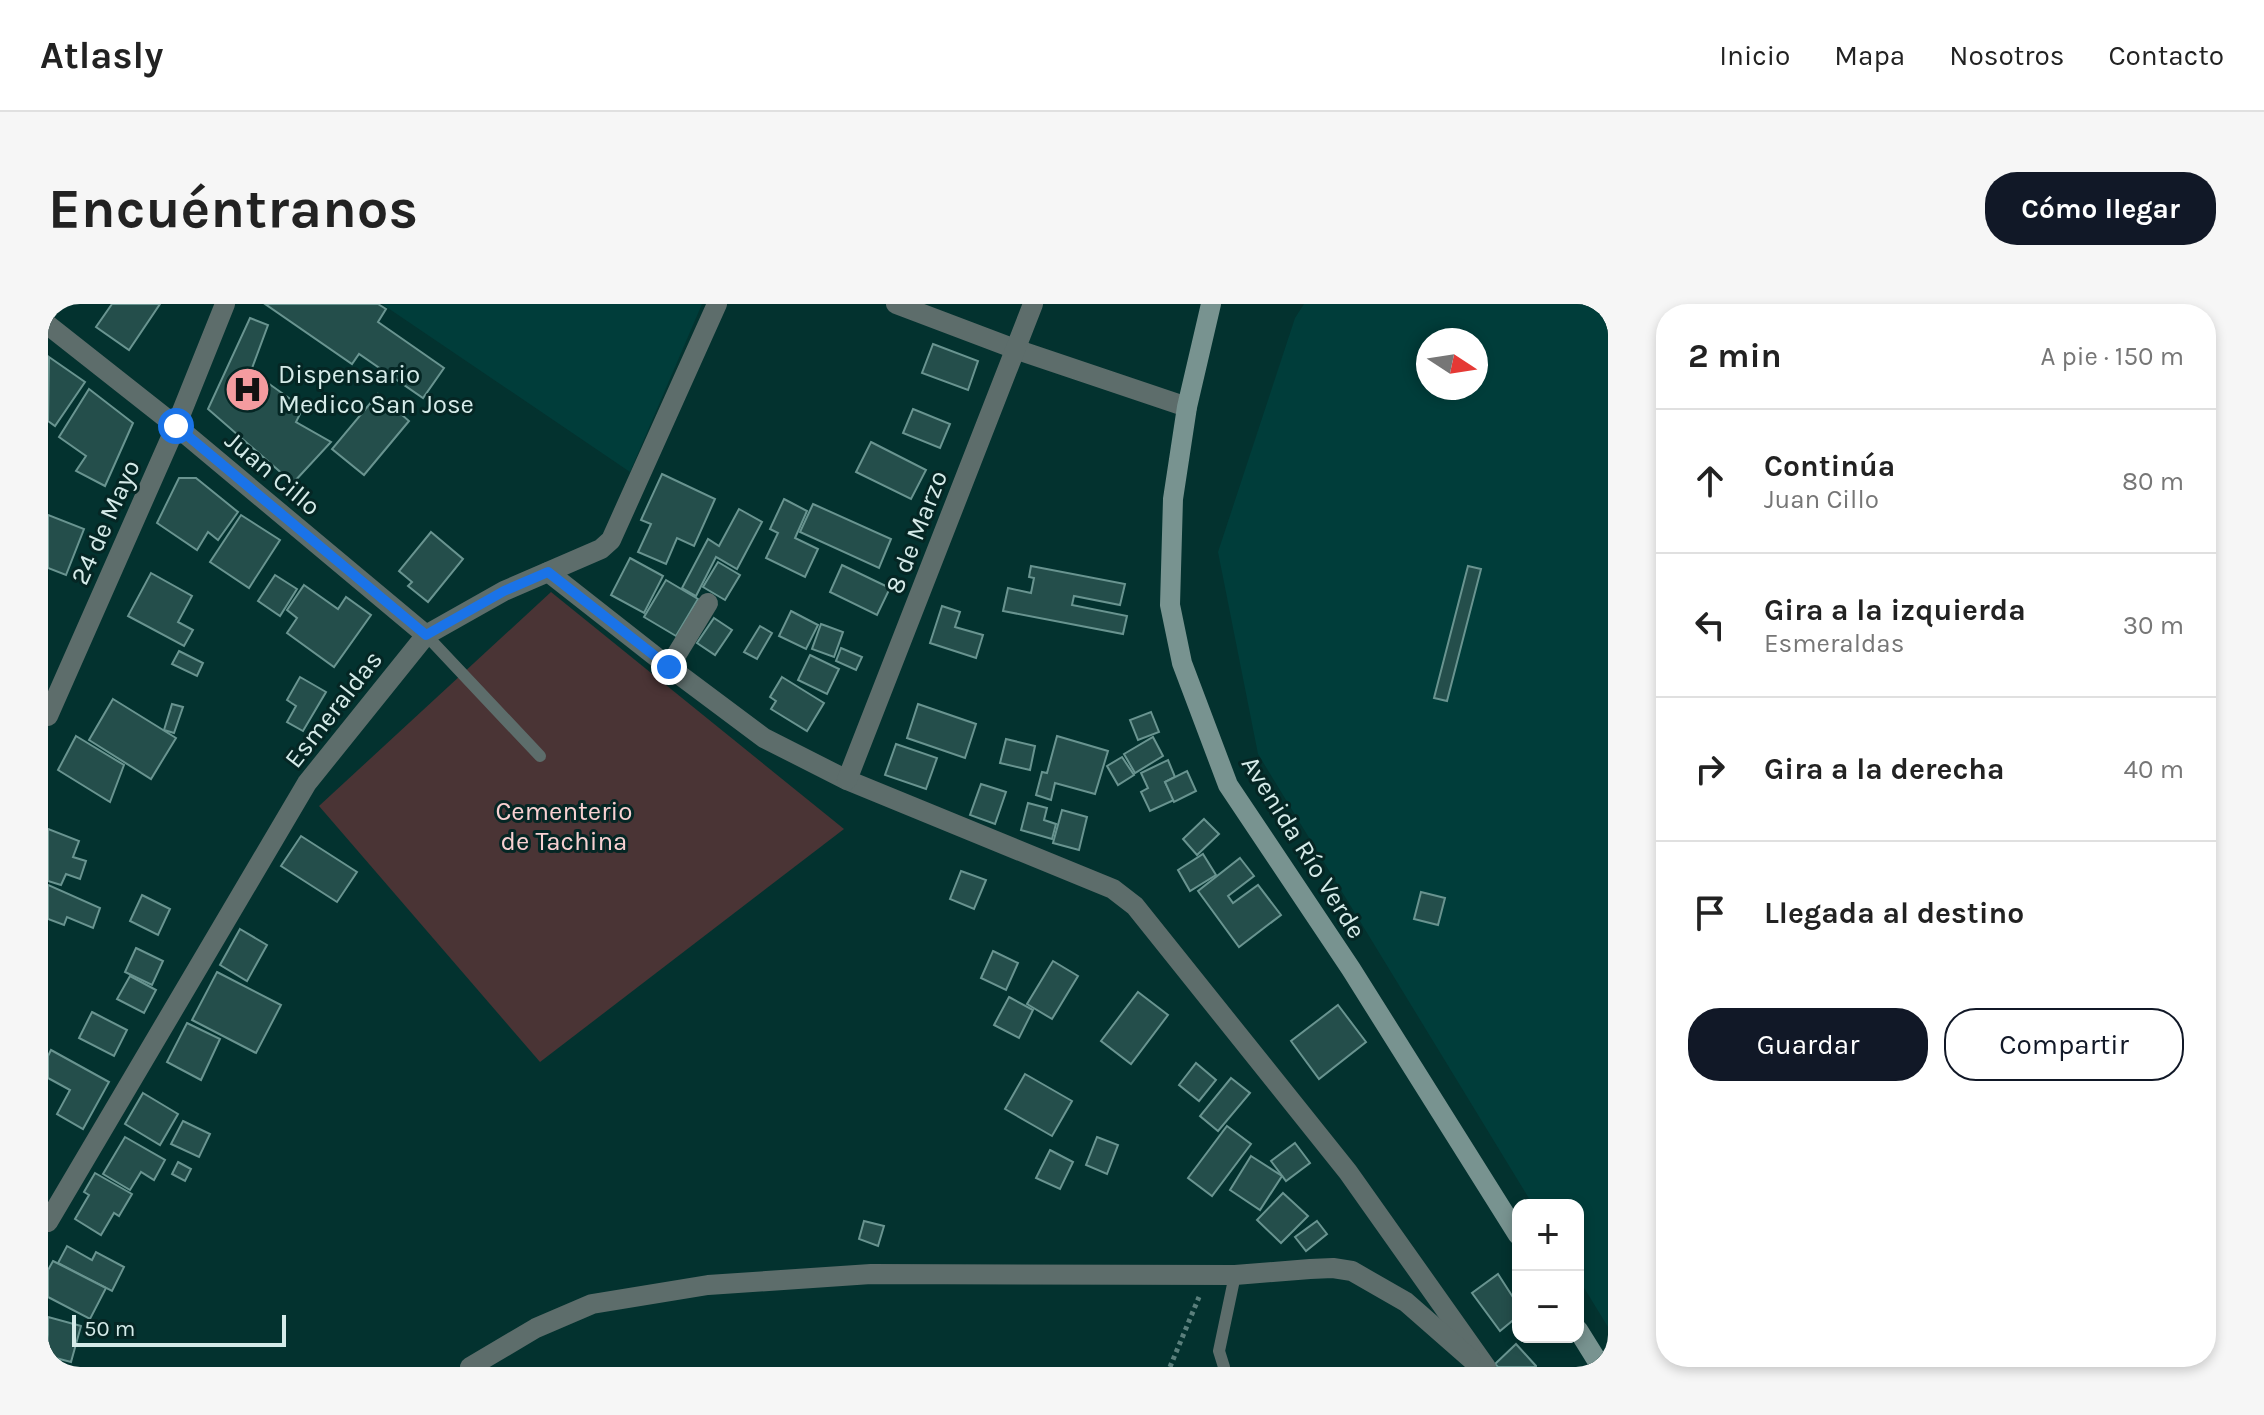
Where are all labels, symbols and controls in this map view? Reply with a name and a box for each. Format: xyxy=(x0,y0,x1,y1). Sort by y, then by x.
text: Atlasly xyxy=(40,33,163,78)
text: Inicio xyxy=(1719,39,1790,72)
text: Mapa xyxy=(1834,39,1905,72)
text: Nosotros xyxy=(1949,39,2064,72)
text: Contacto xyxy=(2108,39,2224,72)
button: Cómo llegar xyxy=(1985,172,2216,245)
text: Encuéntranos xyxy=(48,176,418,241)
north arrow xyxy=(1416,328,1488,400)
text: 2 min xyxy=(1688,336,1782,376)
text: A pie · 150 m xyxy=(2040,341,2184,372)
place label: Dispensario Medico San Jose xyxy=(278,359,474,420)
hospital icon: Dispensario Medico San Jose xyxy=(223,365,271,413)
route start xyxy=(158,408,194,444)
street label: Juan Cillo xyxy=(219,425,327,522)
text: Continúa xyxy=(1764,448,1895,484)
street label: 24 de Mayo xyxy=(64,455,147,589)
icon: ahead xyxy=(1688,459,1732,503)
street label: 8 de Marzo xyxy=(879,466,954,598)
text: 80 m xyxy=(2122,466,2184,497)
text: Juan Cillo xyxy=(1764,484,1879,515)
text: Gira a la izquierda xyxy=(1764,592,2026,628)
icon: left xyxy=(1688,603,1732,647)
text: 30 m xyxy=(2123,610,2184,641)
text: Esmeraldas xyxy=(1764,628,1904,659)
street label: Esmeraldas xyxy=(278,644,389,774)
route end xyxy=(651,649,687,685)
icon: right xyxy=(1688,747,1732,791)
street label: Avenida Río Verde xyxy=(1235,750,1372,944)
text: Gira a la derecha xyxy=(1764,751,2005,787)
text: 40 m xyxy=(2124,754,2184,785)
park label: Cementerio de Tachina xyxy=(495,796,633,857)
icon: arrive xyxy=(1688,891,1732,935)
text: Llegada al destino xyxy=(1764,895,2024,931)
button: Guardar xyxy=(1688,1008,1928,1081)
button: Compartir xyxy=(1944,1008,2184,1081)
map controls xyxy=(1512,1199,1584,1343)
button: + xyxy=(1512,1199,1584,1271)
button: − xyxy=(1512,1271,1584,1343)
scale bar xyxy=(72,1311,286,1347)
text: 50 m xyxy=(84,1316,135,1342)

